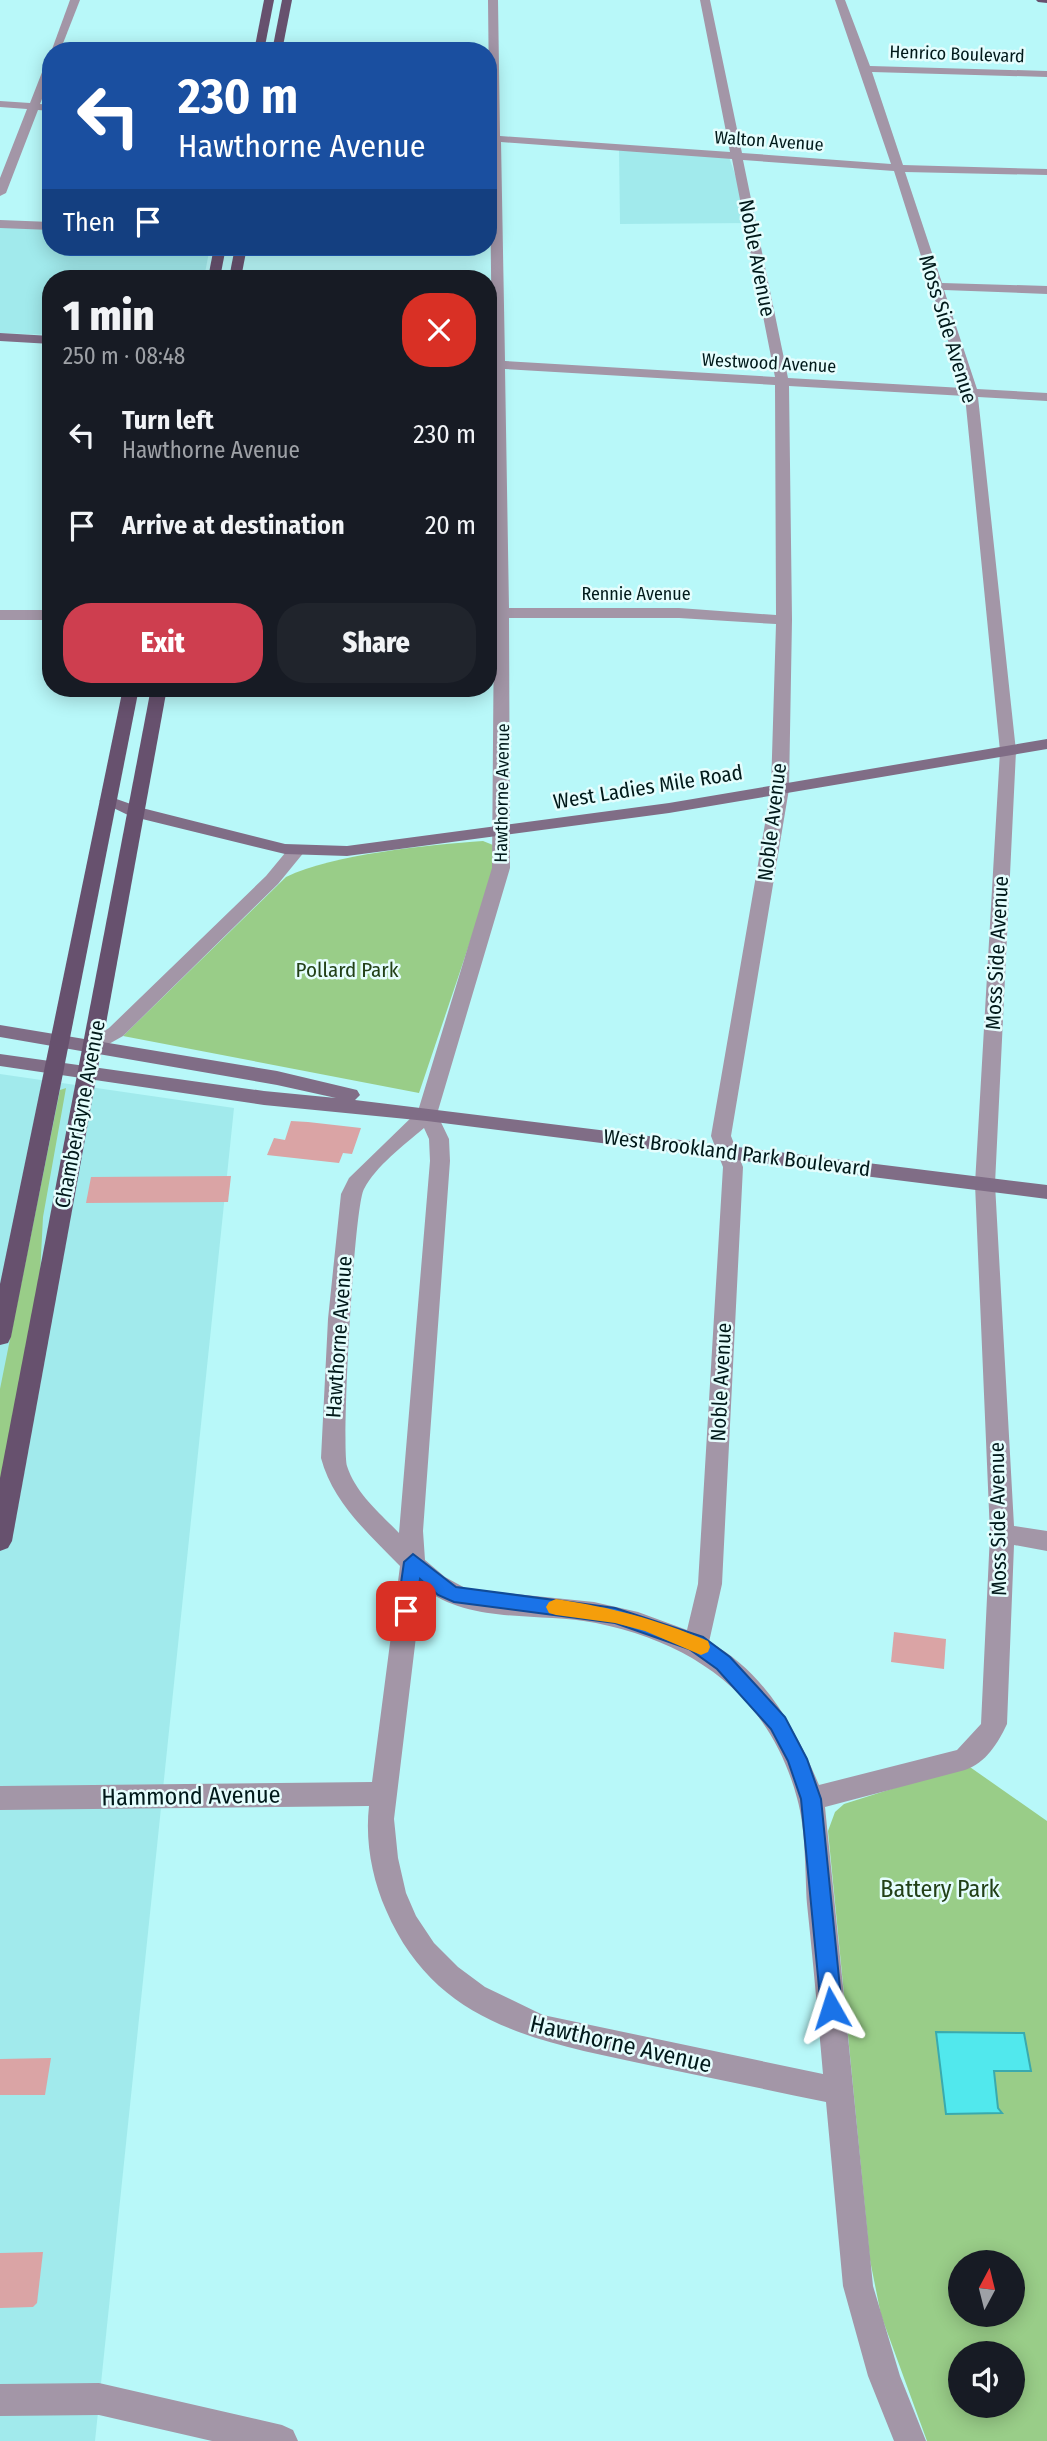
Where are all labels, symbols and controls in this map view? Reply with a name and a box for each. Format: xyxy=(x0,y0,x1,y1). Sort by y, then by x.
street label: Henrico Boulevard xyxy=(889,41,1025,67)
text: 230 m xyxy=(178,67,298,126)
icon: left xyxy=(63,70,154,161)
street label: Walton Avenue xyxy=(714,126,824,156)
text: Hawthorne Avenue xyxy=(178,127,426,165)
street label: Noble Avenue xyxy=(733,197,781,319)
icon: arrive xyxy=(129,203,167,241)
text: Then xyxy=(63,207,115,238)
street label: Moss Side Avenue xyxy=(913,252,983,406)
text: 1 min xyxy=(63,291,154,341)
button: close xyxy=(402,293,476,367)
text: 250 m · 08:48 xyxy=(63,342,185,370)
street label: Westwood Avenue xyxy=(701,348,837,378)
text: Turn left xyxy=(122,405,214,436)
icon: left xyxy=(63,416,101,454)
text: 230 m xyxy=(413,419,476,450)
text: Hawthorne Avenue xyxy=(122,436,300,464)
icon: arrive xyxy=(63,507,101,545)
text: Arrive at destination xyxy=(122,510,345,541)
text: 20 m xyxy=(425,510,476,541)
street label: Rennie Avenue xyxy=(581,583,691,605)
button: Exit xyxy=(63,603,263,683)
button: Share xyxy=(277,603,476,683)
street label: Hawthorne Avenue xyxy=(490,723,514,863)
street label: West Ladies Mile Road xyxy=(551,759,745,815)
street label: Noble Avenue xyxy=(752,761,792,883)
street label: Moss Side Avenue xyxy=(980,875,1014,1031)
park label: Pollard Park xyxy=(296,957,399,983)
street label: Chamberlayne Avenue xyxy=(49,1018,111,1210)
street label: West Brookland Park Boulevard xyxy=(602,1124,872,1182)
street label: Hawthorne Avenue xyxy=(320,1255,358,1419)
street label: Noble Avenue xyxy=(705,1322,737,1442)
street label: Moss Side Avenue xyxy=(984,1442,1012,1596)
pin xyxy=(376,1581,436,1641)
icon: arrive xyxy=(387,1592,425,1630)
street label: Hammond Avenue xyxy=(101,1780,281,1812)
park label: Battery Park xyxy=(880,1875,1001,1903)
position arrow xyxy=(794,1971,868,2045)
street label: Hawthorne Avenue xyxy=(527,2009,715,2079)
north arrow xyxy=(948,2250,1026,2328)
map controls xyxy=(948,2250,1025,2418)
button: sound xyxy=(948,2341,1025,2418)

